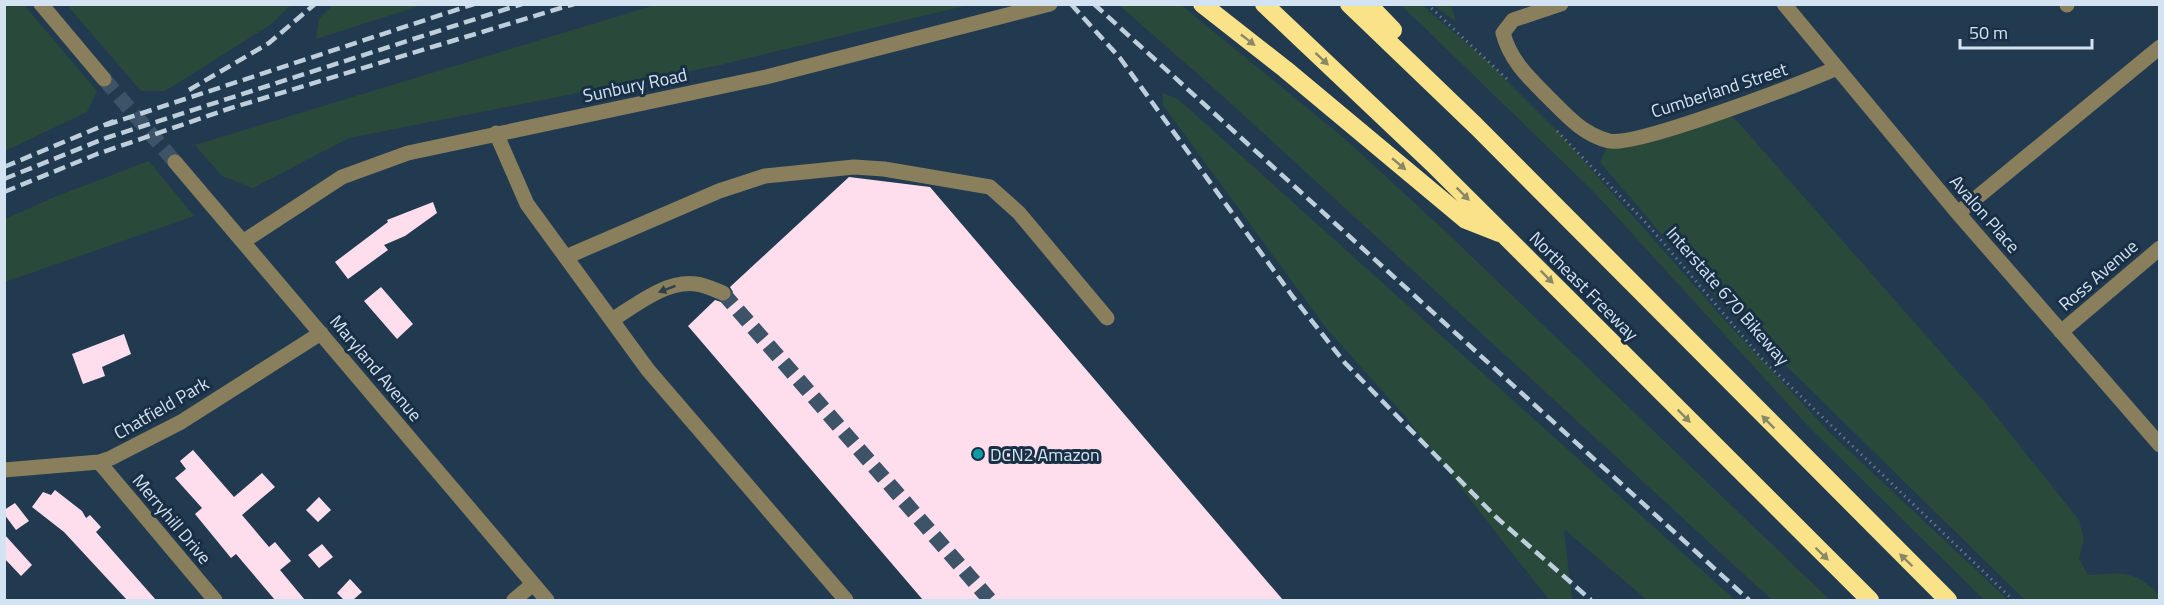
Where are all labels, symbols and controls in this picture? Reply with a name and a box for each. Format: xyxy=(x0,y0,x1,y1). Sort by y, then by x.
scale bar xyxy=(1960,12,2092,50)
text: 50 m xyxy=(1969,19,2008,46)
one-way arrow xyxy=(1241,34,1256,46)
one-way arrow xyxy=(1315,51,1329,65)
street label: Cumberland Street xyxy=(1647,55,1791,125)
street label: Sunbury Road xyxy=(580,61,690,109)
one-way arrow xyxy=(1391,157,1406,170)
street label: Avalon Place xyxy=(1943,169,2027,259)
one-way arrow xyxy=(1456,186,1470,201)
street label: Interstate 670 Bikeway xyxy=(1660,220,1796,372)
street label: Northeast Freeway xyxy=(1523,225,1645,347)
street label: Ross Avenue xyxy=(2052,233,2144,317)
one-way arrow xyxy=(1539,270,1553,284)
one-way arrow xyxy=(658,285,676,295)
street label: Maryland Avenue xyxy=(323,309,429,427)
street label: Chatfield Park xyxy=(108,370,214,446)
one-way arrow xyxy=(1676,409,1690,423)
one-way arrow xyxy=(1762,415,1776,429)
place label: DCN2 Amazon xyxy=(990,441,1100,468)
marker: DCN2 Amazon xyxy=(971,447,985,461)
street label: Merryhill Drive xyxy=(126,468,218,570)
one-way arrow xyxy=(1814,547,1829,561)
one-way arrow xyxy=(1900,553,1914,567)

